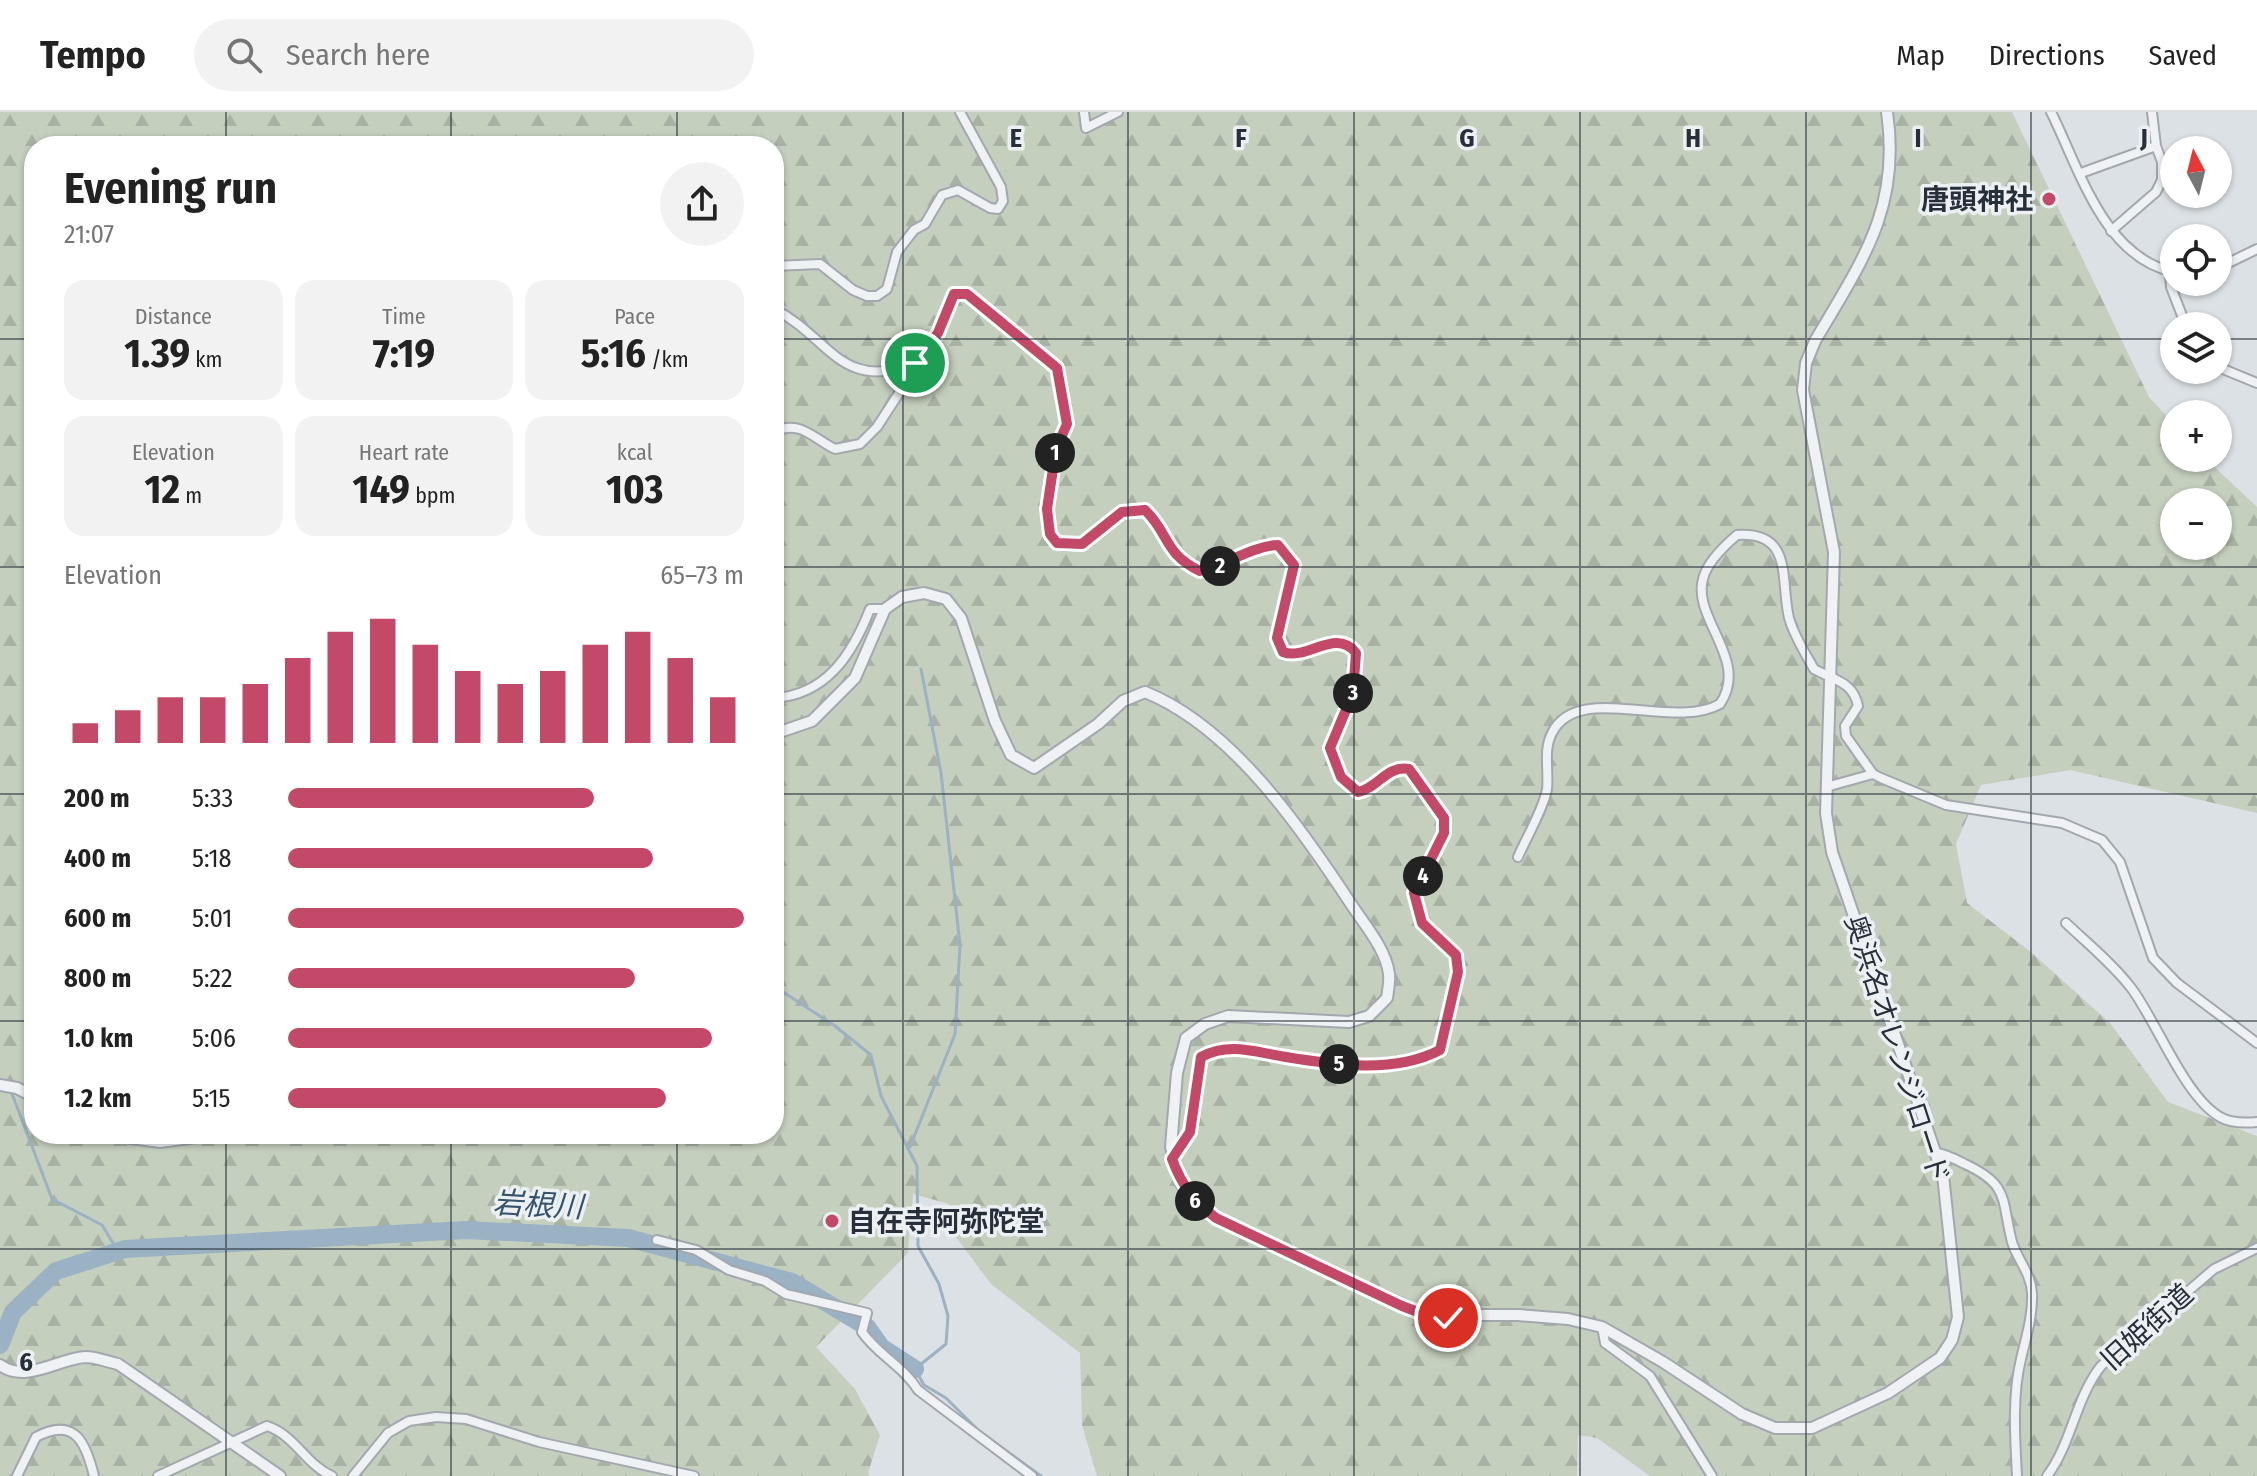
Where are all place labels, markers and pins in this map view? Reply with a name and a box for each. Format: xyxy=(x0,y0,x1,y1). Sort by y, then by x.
place label: 唐頭神社 xyxy=(1921,183,2033,216)
marker: 唐頭神社 xyxy=(2040,190,2058,208)
pin xyxy=(881,329,949,397)
pin: 1 xyxy=(1035,433,1075,473)
pin: 2 xyxy=(1200,546,1240,586)
pin: 3 xyxy=(1333,673,1373,713)
pin: 4 xyxy=(1403,856,1443,896)
pin: 5 xyxy=(1319,1044,1359,1084)
pin: 6 xyxy=(1175,1181,1215,1221)
place label: 自在寺阿弥陀堂 xyxy=(848,1205,1044,1238)
marker: 自在寺阿弥陀堂 xyxy=(823,1212,841,1230)
pin xyxy=(1414,1284,1482,1352)

